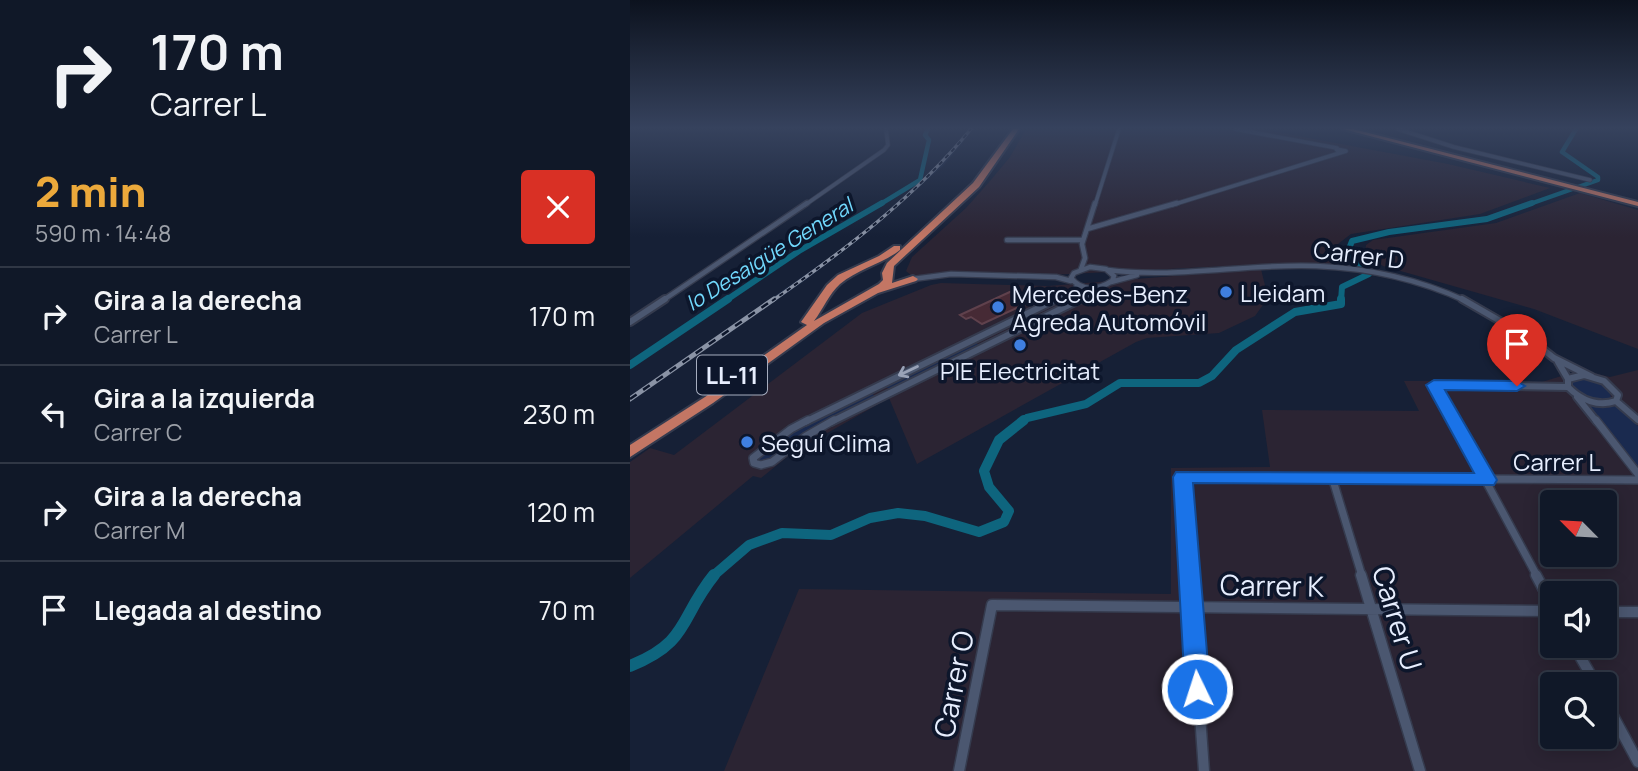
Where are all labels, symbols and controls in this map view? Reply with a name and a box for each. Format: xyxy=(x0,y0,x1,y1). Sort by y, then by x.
text: 170 m xyxy=(150,18,284,85)
icon: right xyxy=(35,28,126,119)
text: Carrer L xyxy=(150,82,266,126)
text: 2 min xyxy=(35,162,146,220)
button: close xyxy=(521,170,595,244)
water label: lo Desaigüe General xyxy=(680,190,860,317)
text: 590 m · 14:48 xyxy=(35,217,171,249)
street label: Carrer D xyxy=(1312,232,1406,276)
place label: Lleidam xyxy=(1240,276,1325,309)
place label: Mercedes-Benz Ágreda Automóvil xyxy=(1012,277,1206,338)
text: Gira a la derecha xyxy=(94,282,302,318)
marker: Lleidam xyxy=(1218,284,1234,300)
icon: right xyxy=(35,297,73,335)
text: 170 m xyxy=(529,298,595,334)
marker: Mercedes-Benz Ágreda Automóvil xyxy=(990,299,1006,315)
pin xyxy=(1487,314,1547,386)
text: Carrer L xyxy=(94,318,178,350)
icon: arrive xyxy=(1498,325,1536,363)
marker: PIE Electricitat xyxy=(1012,337,1028,353)
place label: PIE Electricitat xyxy=(940,354,1100,387)
road number: LL-11 xyxy=(697,356,767,394)
one-way arrow xyxy=(898,365,919,378)
text: Gira a la izquierda xyxy=(94,380,315,416)
icon: left xyxy=(35,395,73,433)
text: 230 m xyxy=(523,396,595,432)
text: Carrer C xyxy=(94,416,182,448)
place label: Seguí Clima xyxy=(761,426,891,459)
marker: Seguí Clima xyxy=(739,434,755,450)
street label: Carrer L xyxy=(1513,445,1601,478)
text: Gira a la derecha xyxy=(94,478,302,514)
north arrow xyxy=(1540,490,1617,567)
map controls xyxy=(1540,490,1617,749)
icon: right xyxy=(35,493,73,531)
text: 120 m xyxy=(527,494,595,530)
text: Carrer M xyxy=(94,514,185,546)
street label: Carrer U xyxy=(1364,561,1432,675)
street label: Carrer K xyxy=(1220,565,1325,605)
button: sound xyxy=(1540,581,1617,658)
icon: arrive xyxy=(35,591,73,629)
text: Llegada al destino xyxy=(94,592,322,628)
text: 70 m xyxy=(539,592,595,628)
street label: Carrer O xyxy=(924,627,982,741)
position arrow xyxy=(1160,652,1234,726)
button: search xyxy=(1540,672,1617,749)

